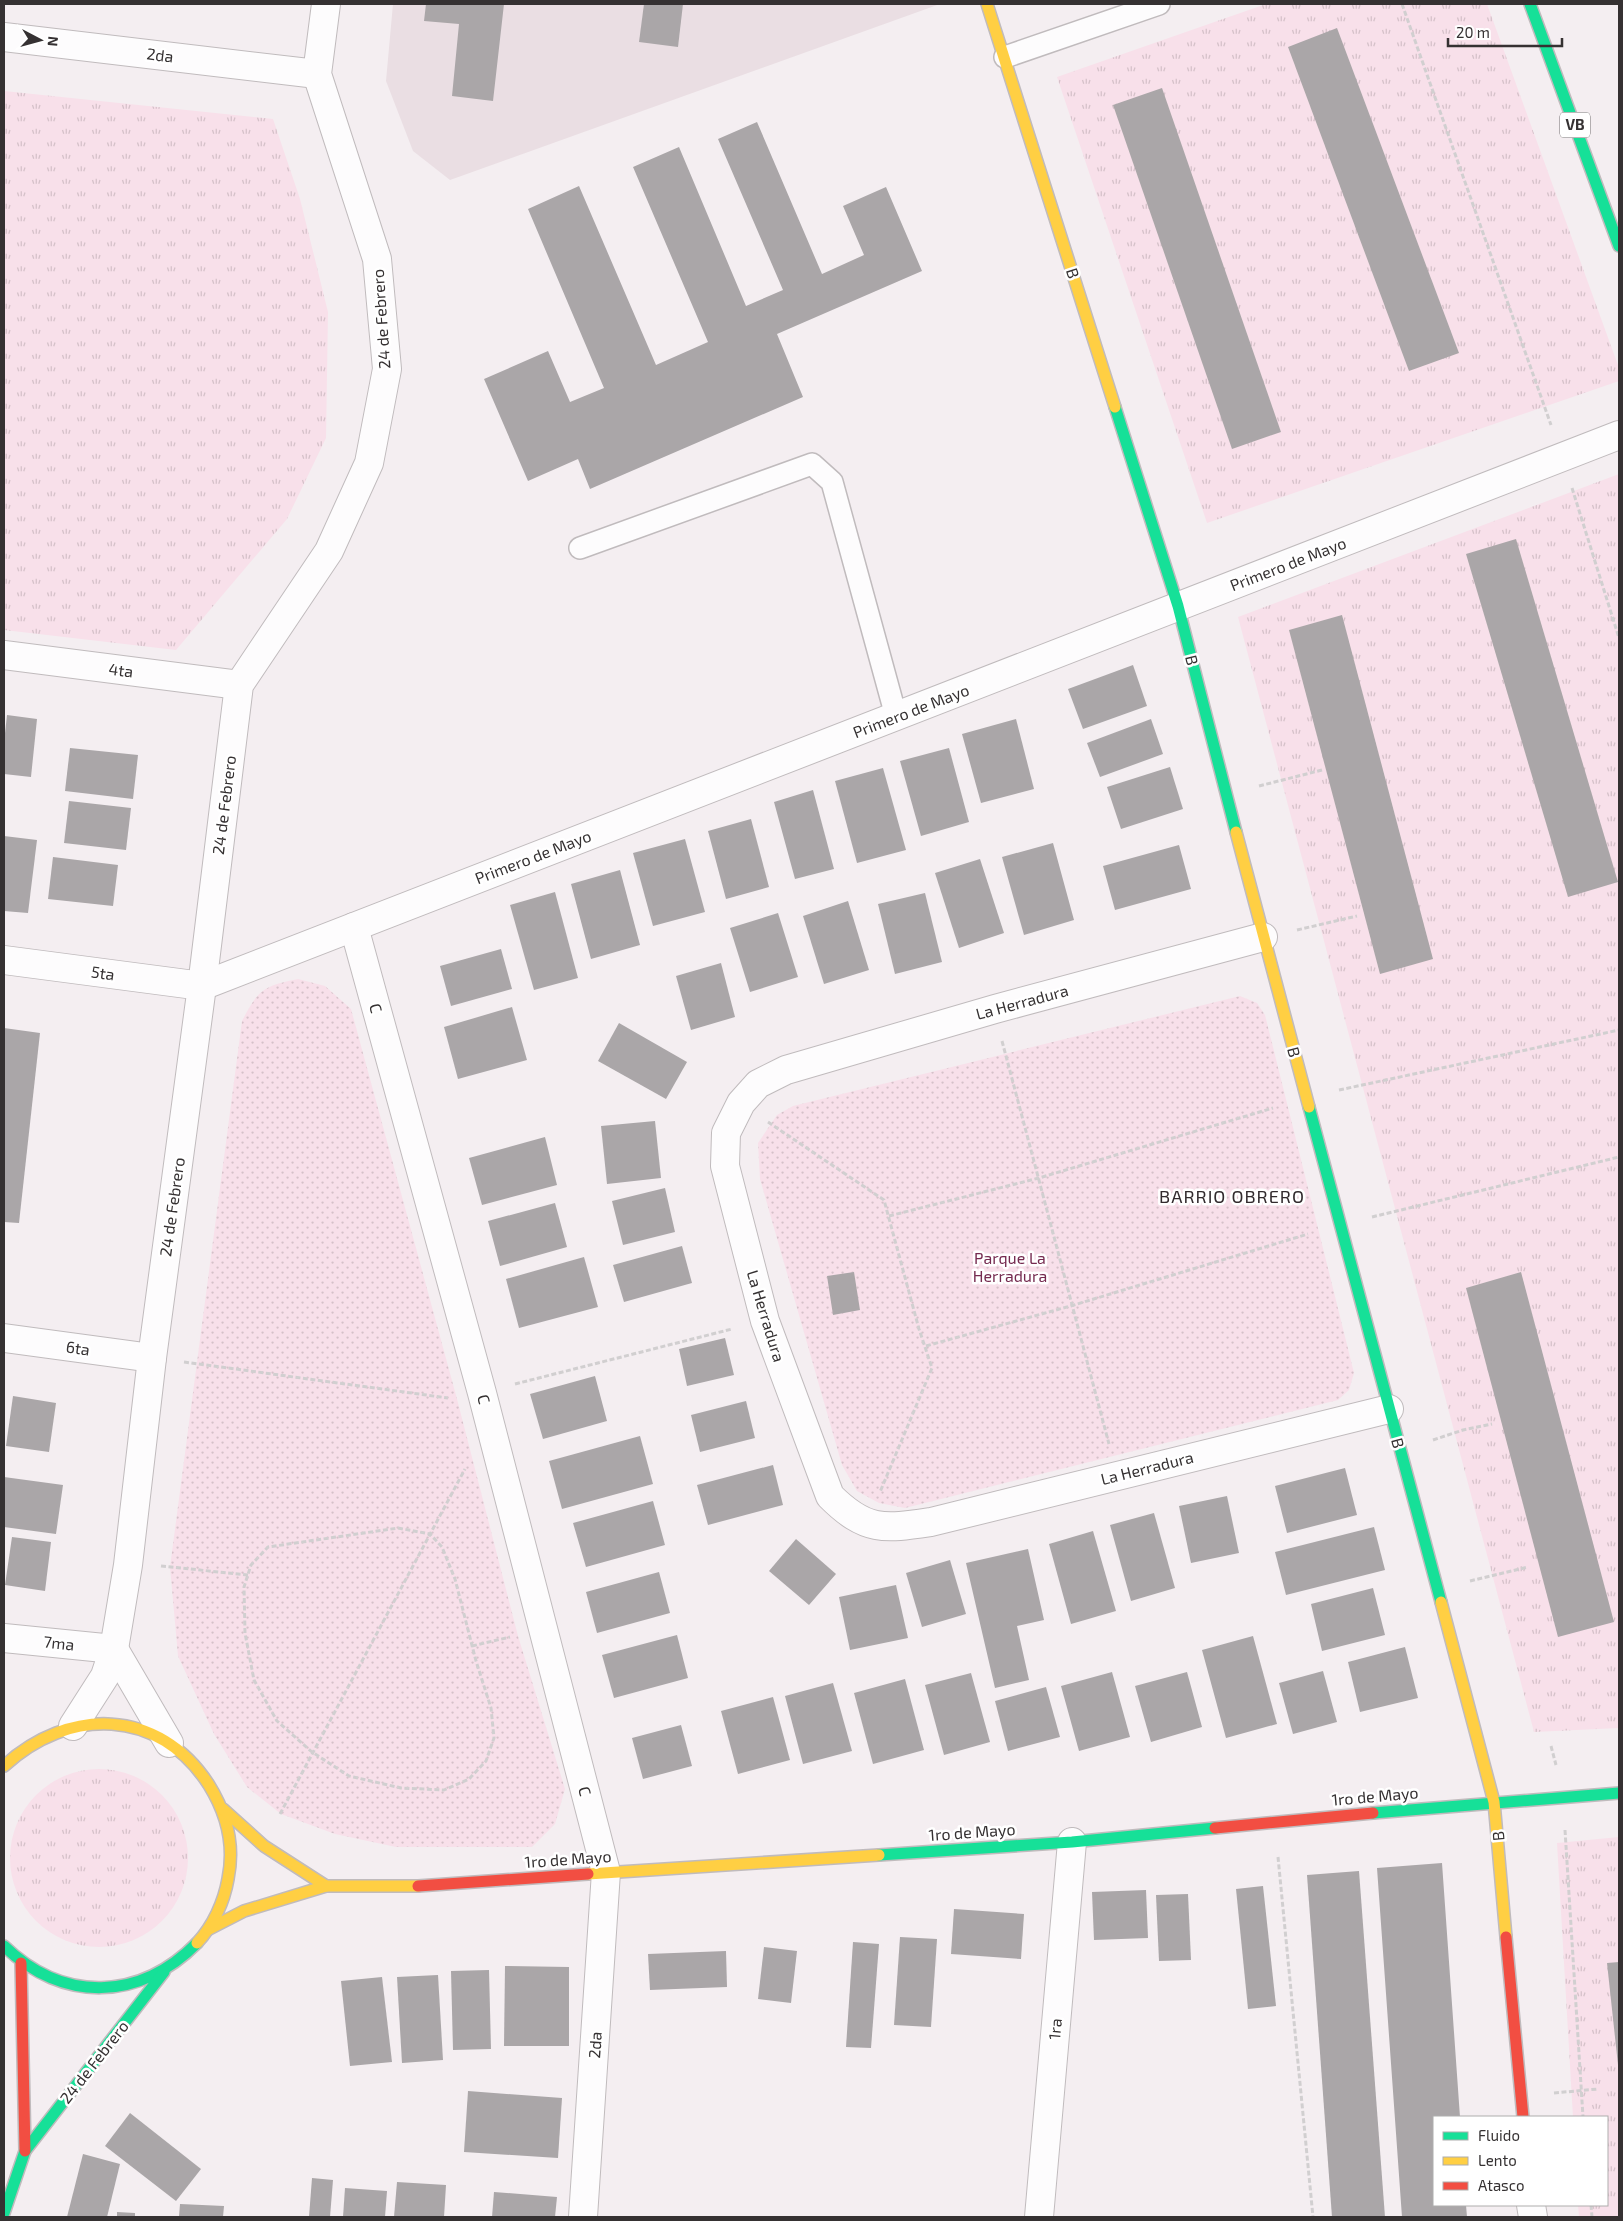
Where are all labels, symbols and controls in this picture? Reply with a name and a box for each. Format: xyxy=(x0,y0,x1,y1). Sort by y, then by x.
north arrow xyxy=(15,15,65,65)
scale bar xyxy=(1448,15,1562,47)
text: 20 m xyxy=(1456,23,1490,41)
text: N xyxy=(44,35,62,47)
street label: 2da xyxy=(146,43,175,66)
road number: VB xyxy=(1560,112,1590,138)
street label: B xyxy=(1063,265,1084,280)
street label: 24 de Febrero xyxy=(368,269,393,370)
street label: Primero de Mayo xyxy=(1227,533,1349,594)
street label: B xyxy=(1182,653,1203,667)
street label: 4ta xyxy=(108,659,134,680)
street label: Primero de Mayo xyxy=(850,680,972,741)
street label: 24 de Febrero xyxy=(208,754,239,856)
street label: Primero de Mayo xyxy=(472,826,594,887)
street label: 5ta xyxy=(90,961,116,984)
street label: La Herradura xyxy=(974,980,1070,1023)
street label: C xyxy=(366,1001,387,1015)
street label: B xyxy=(1284,1045,1305,1059)
street label: 24 de Febrero xyxy=(155,1156,188,1258)
district label: BARRIO OBRERO xyxy=(1159,1185,1305,1207)
park label: Parque La Herradura xyxy=(973,1248,1047,1285)
street label: La Herradura xyxy=(744,1268,789,1364)
street label: 6ta xyxy=(65,1336,91,1359)
street label: C xyxy=(474,1392,495,1406)
street label: B xyxy=(1388,1436,1409,1450)
street label: La Herradura xyxy=(1099,1447,1195,1488)
street label: 7ma xyxy=(43,1631,75,1654)
street label: 1ro de Mayo xyxy=(1331,1782,1419,1809)
street label: C xyxy=(575,1784,596,1798)
street label: 1ro de Mayo xyxy=(928,1819,1016,1844)
street label: B xyxy=(1488,1830,1507,1842)
street label: 1ro de Mayo xyxy=(524,1846,612,1871)
street label: 24 de Febrero xyxy=(55,2016,132,2107)
street label: 1ra xyxy=(1044,2017,1065,2041)
street label: 2da xyxy=(584,2031,605,2059)
legend xyxy=(1433,2116,1608,2206)
text: Fluido xyxy=(1478,2126,1520,2144)
text: Lento xyxy=(1478,2151,1517,2169)
text: Atasco xyxy=(1478,2176,1524,2194)

